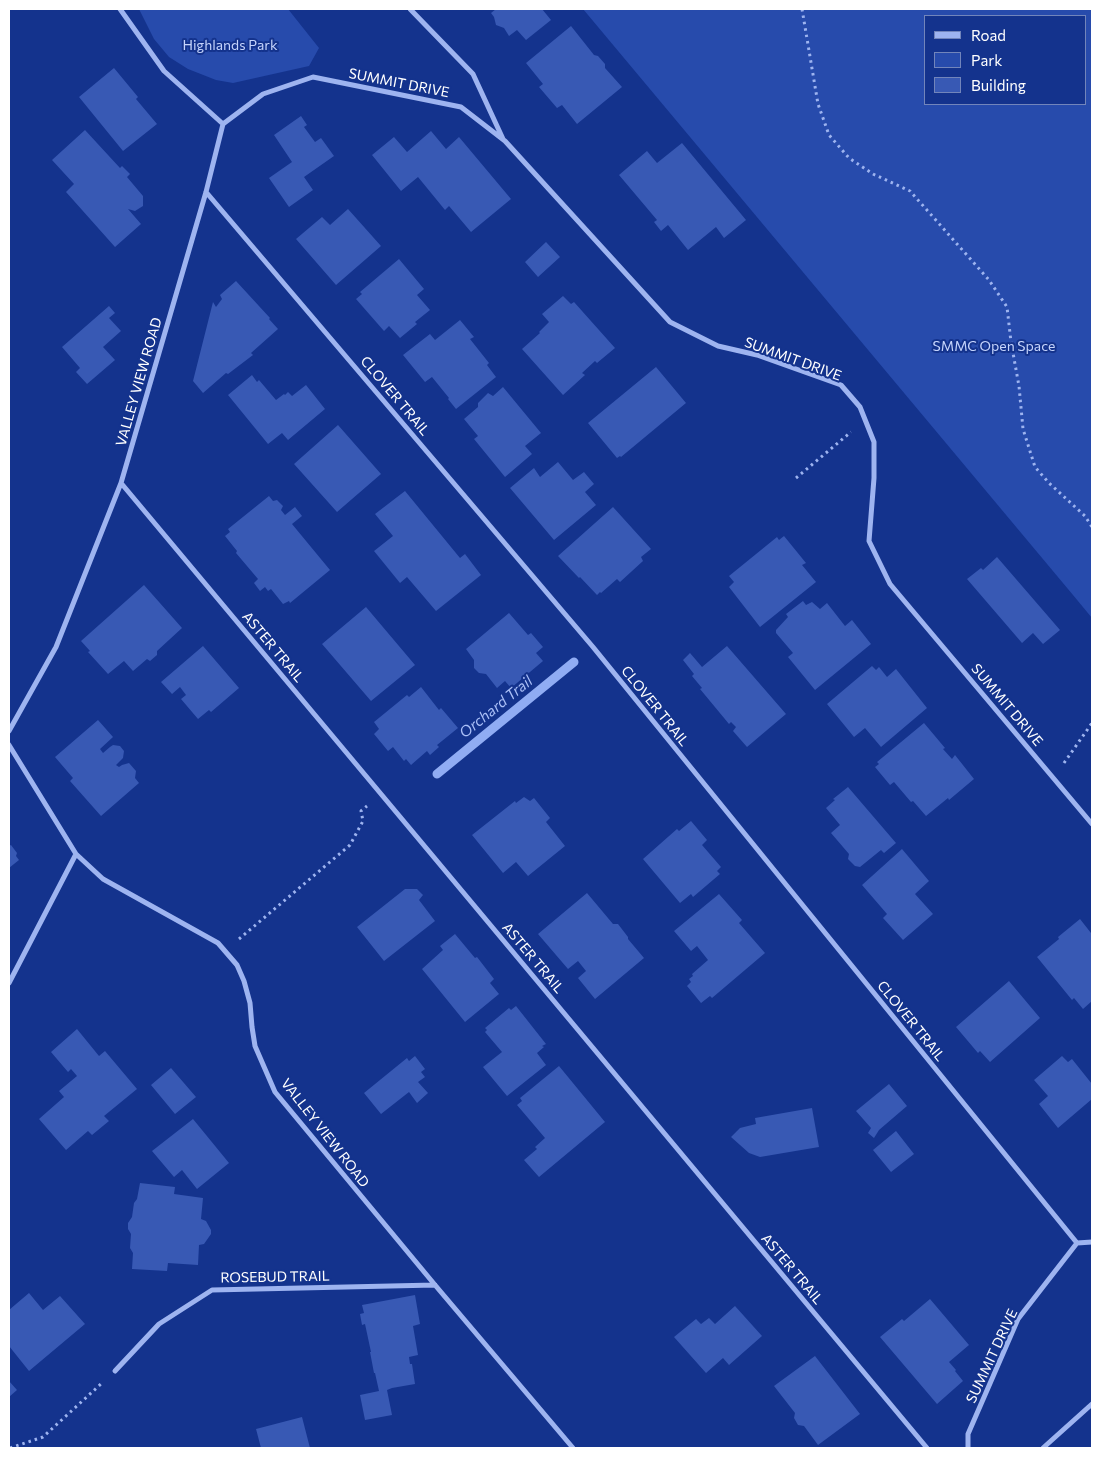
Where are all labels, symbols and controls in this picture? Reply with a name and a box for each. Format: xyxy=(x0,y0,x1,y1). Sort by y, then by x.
legend xyxy=(924,15,1086,105)
text: Road xyxy=(971,26,1006,44)
park label: Highlands Park xyxy=(182,37,278,53)
text: Park xyxy=(971,51,1002,69)
street label: SUMMIT DRIVE xyxy=(347,65,451,101)
text: Building xyxy=(971,76,1026,94)
street label: VALLEY VIEW ROAD xyxy=(113,316,165,448)
street label: SUMMIT DRIVE xyxy=(742,334,844,384)
park label: SMMC Open Space xyxy=(933,338,1055,354)
street label: CLOVER TRAIL xyxy=(357,353,433,439)
street label: ASTER TRAIL xyxy=(239,608,307,686)
street label: SUMMIT DRIVE xyxy=(968,660,1046,750)
street label: CLOVER TRAIL xyxy=(618,662,692,750)
water label: Orchard Trail xyxy=(456,672,536,742)
street label: ASTER TRAIL xyxy=(499,919,567,997)
street label: CLOVER TRAIL xyxy=(874,977,948,1065)
street label: VALLEY VIEW ROAD xyxy=(277,1075,373,1191)
street label: ASTER TRAIL xyxy=(758,1230,826,1308)
street label: ROSEBUD TRAIL xyxy=(220,1268,330,1286)
street label: SUMMIT DRIVE xyxy=(963,1306,1021,1406)

